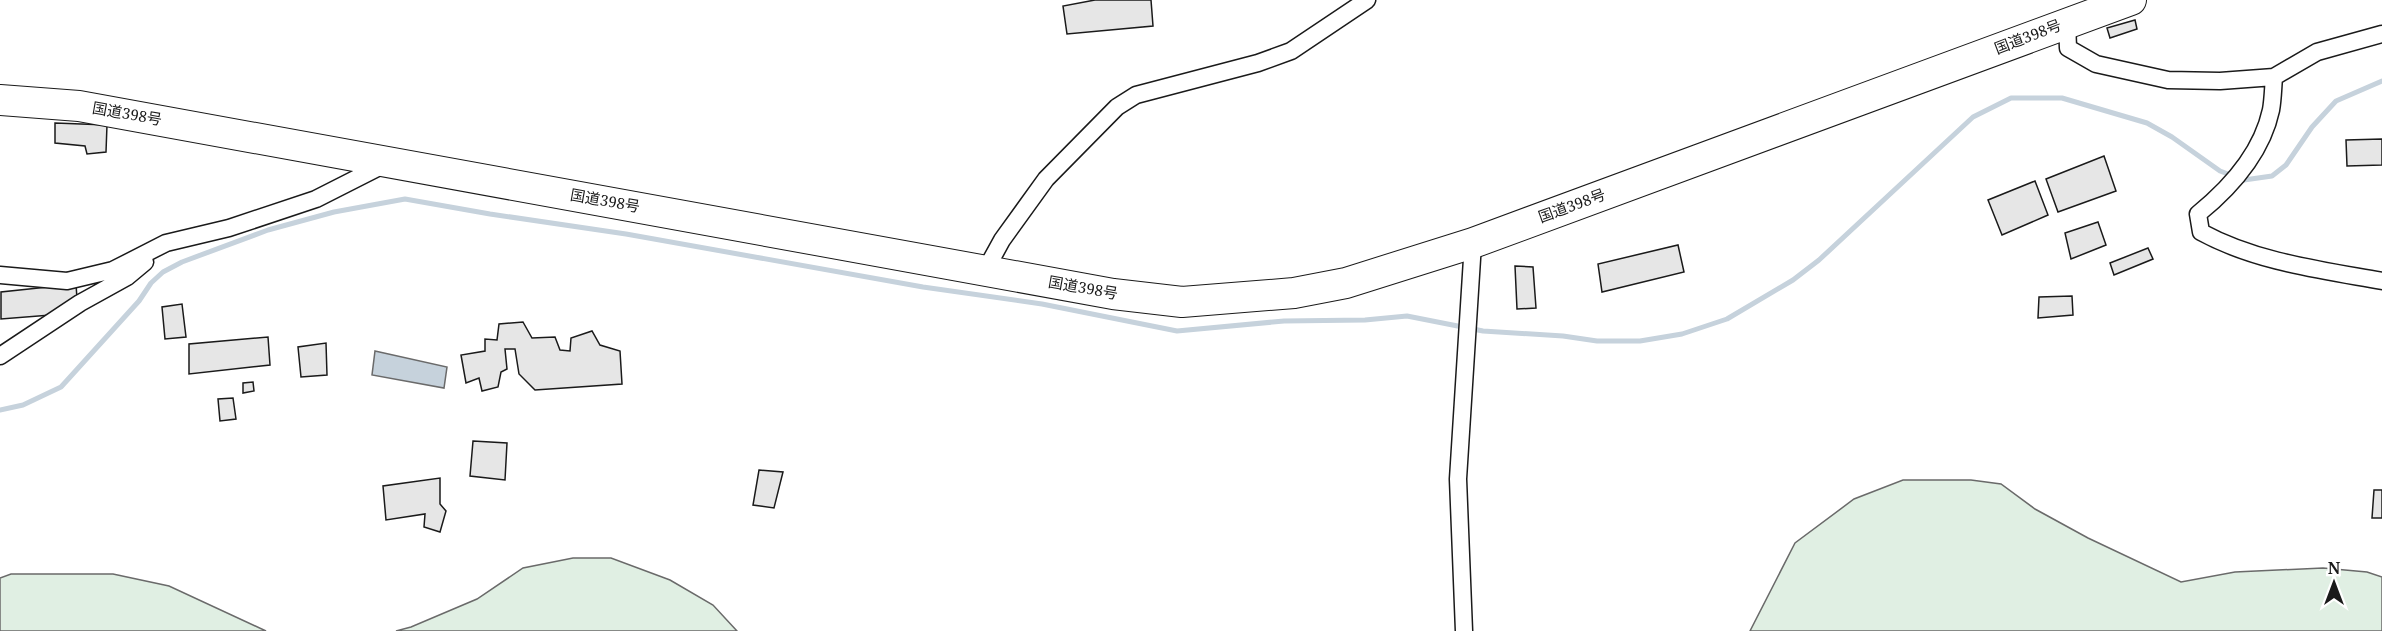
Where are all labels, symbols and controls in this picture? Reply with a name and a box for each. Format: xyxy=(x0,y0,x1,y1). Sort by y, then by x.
street label: 国道398号 xyxy=(1991,14,2064,58)
street label: 国道398号 xyxy=(91,97,163,129)
street label: 国道398号 xyxy=(569,184,641,216)
street label: 国道398号 xyxy=(1535,184,1608,226)
street label: 国道398号 xyxy=(1047,271,1119,303)
north arrow xyxy=(2304,553,2364,613)
text: N xyxy=(2328,557,2341,579)

